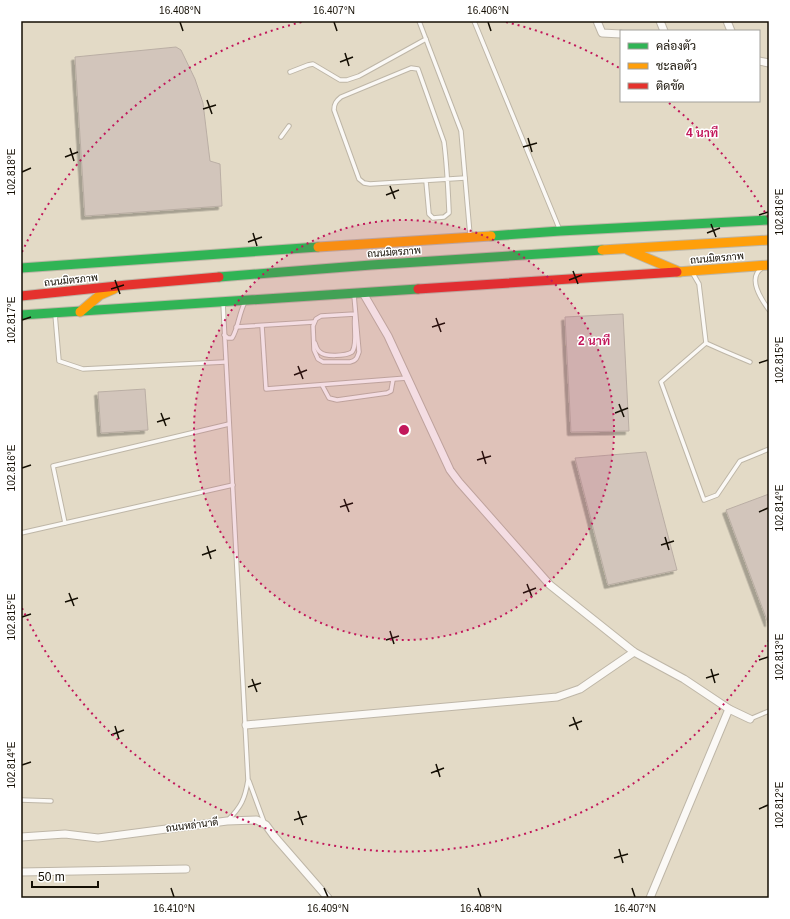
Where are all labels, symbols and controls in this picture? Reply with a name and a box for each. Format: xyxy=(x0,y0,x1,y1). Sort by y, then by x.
text: 16.408°N xyxy=(159,5,201,16)
text: 16.407°N xyxy=(313,5,355,16)
text: 16.406°N xyxy=(467,5,509,16)
legend xyxy=(620,30,760,102)
text: คล่องตัว xyxy=(656,39,696,53)
text: ชะลอตัว xyxy=(656,59,697,73)
text: ติดขัด xyxy=(656,79,685,93)
text: 4 นาที xyxy=(686,125,718,140)
text: 102.818°E xyxy=(6,148,17,195)
text: 102.816°E xyxy=(774,188,785,235)
street label: ถนนมิตรภาพ xyxy=(367,245,421,259)
street label: ถนนมิตรภาพ xyxy=(690,250,744,266)
street label: ถนนมิตรภาพ xyxy=(44,272,98,288)
text: 102.817°E xyxy=(6,296,17,343)
text: 2 นาที xyxy=(578,333,610,348)
text: 102.815°E xyxy=(774,336,785,383)
centre of rings xyxy=(397,423,411,437)
text: 102.816°E xyxy=(6,444,17,491)
text: 102.814°E xyxy=(774,484,785,531)
text: 102.815°E xyxy=(6,593,17,640)
text: 102.813°E xyxy=(774,633,785,680)
text: 102.814°E xyxy=(6,741,17,788)
text: 102.812°E xyxy=(774,781,785,828)
street label: ถนนหล่านาดี xyxy=(165,815,219,834)
scale bar xyxy=(32,863,98,889)
text: 50 m xyxy=(38,870,65,884)
text: 16.410°N xyxy=(153,903,195,914)
text: 16.409°N xyxy=(307,903,349,914)
text: 16.408°N xyxy=(460,903,502,914)
text: 16.407°N xyxy=(614,903,656,914)

